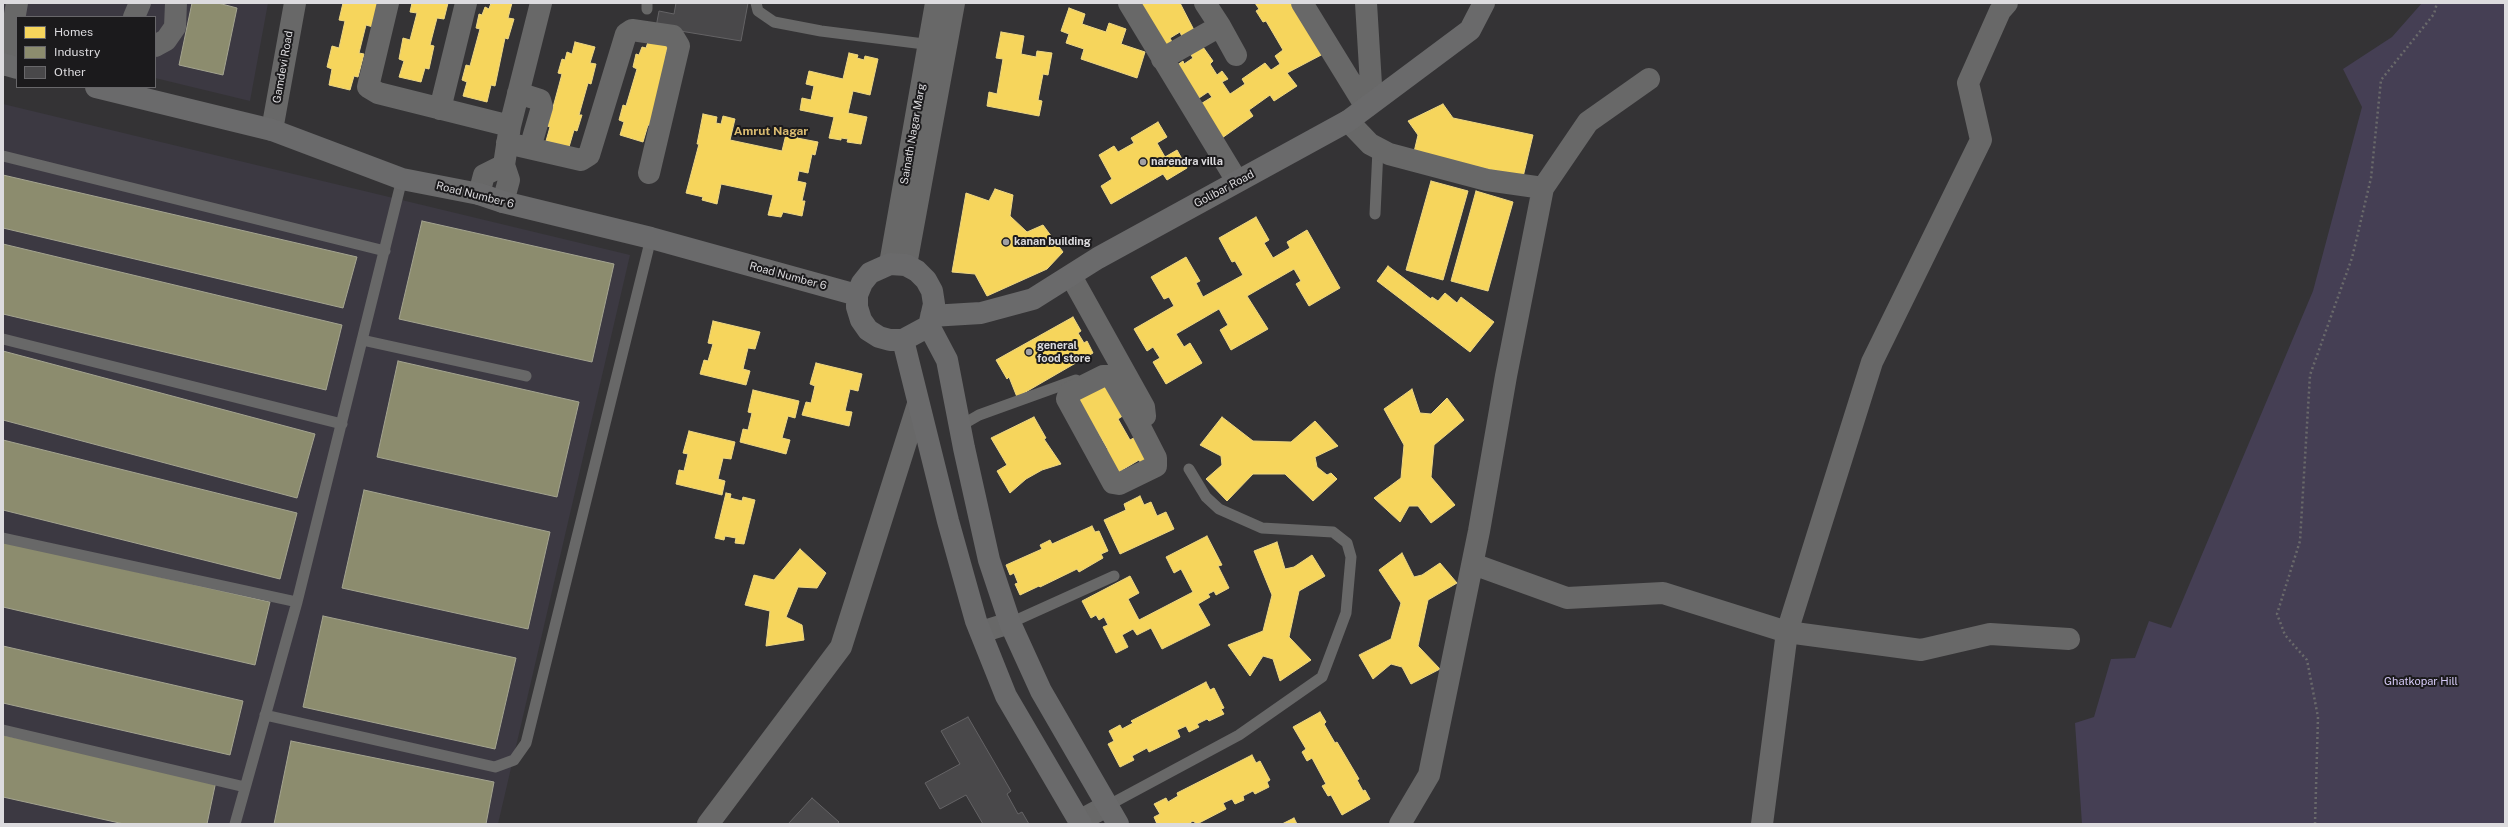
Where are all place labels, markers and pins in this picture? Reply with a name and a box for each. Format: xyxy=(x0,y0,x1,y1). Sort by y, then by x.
place label: narendra villa xyxy=(1151,155,1223,169)
marker: narendra villa xyxy=(1138,157,1148,167)
place label: kanan building xyxy=(1014,235,1091,249)
marker: kanan building xyxy=(1001,237,1011,247)
place label: general food store xyxy=(1037,339,1091,365)
marker: general food store xyxy=(1024,347,1034,357)

